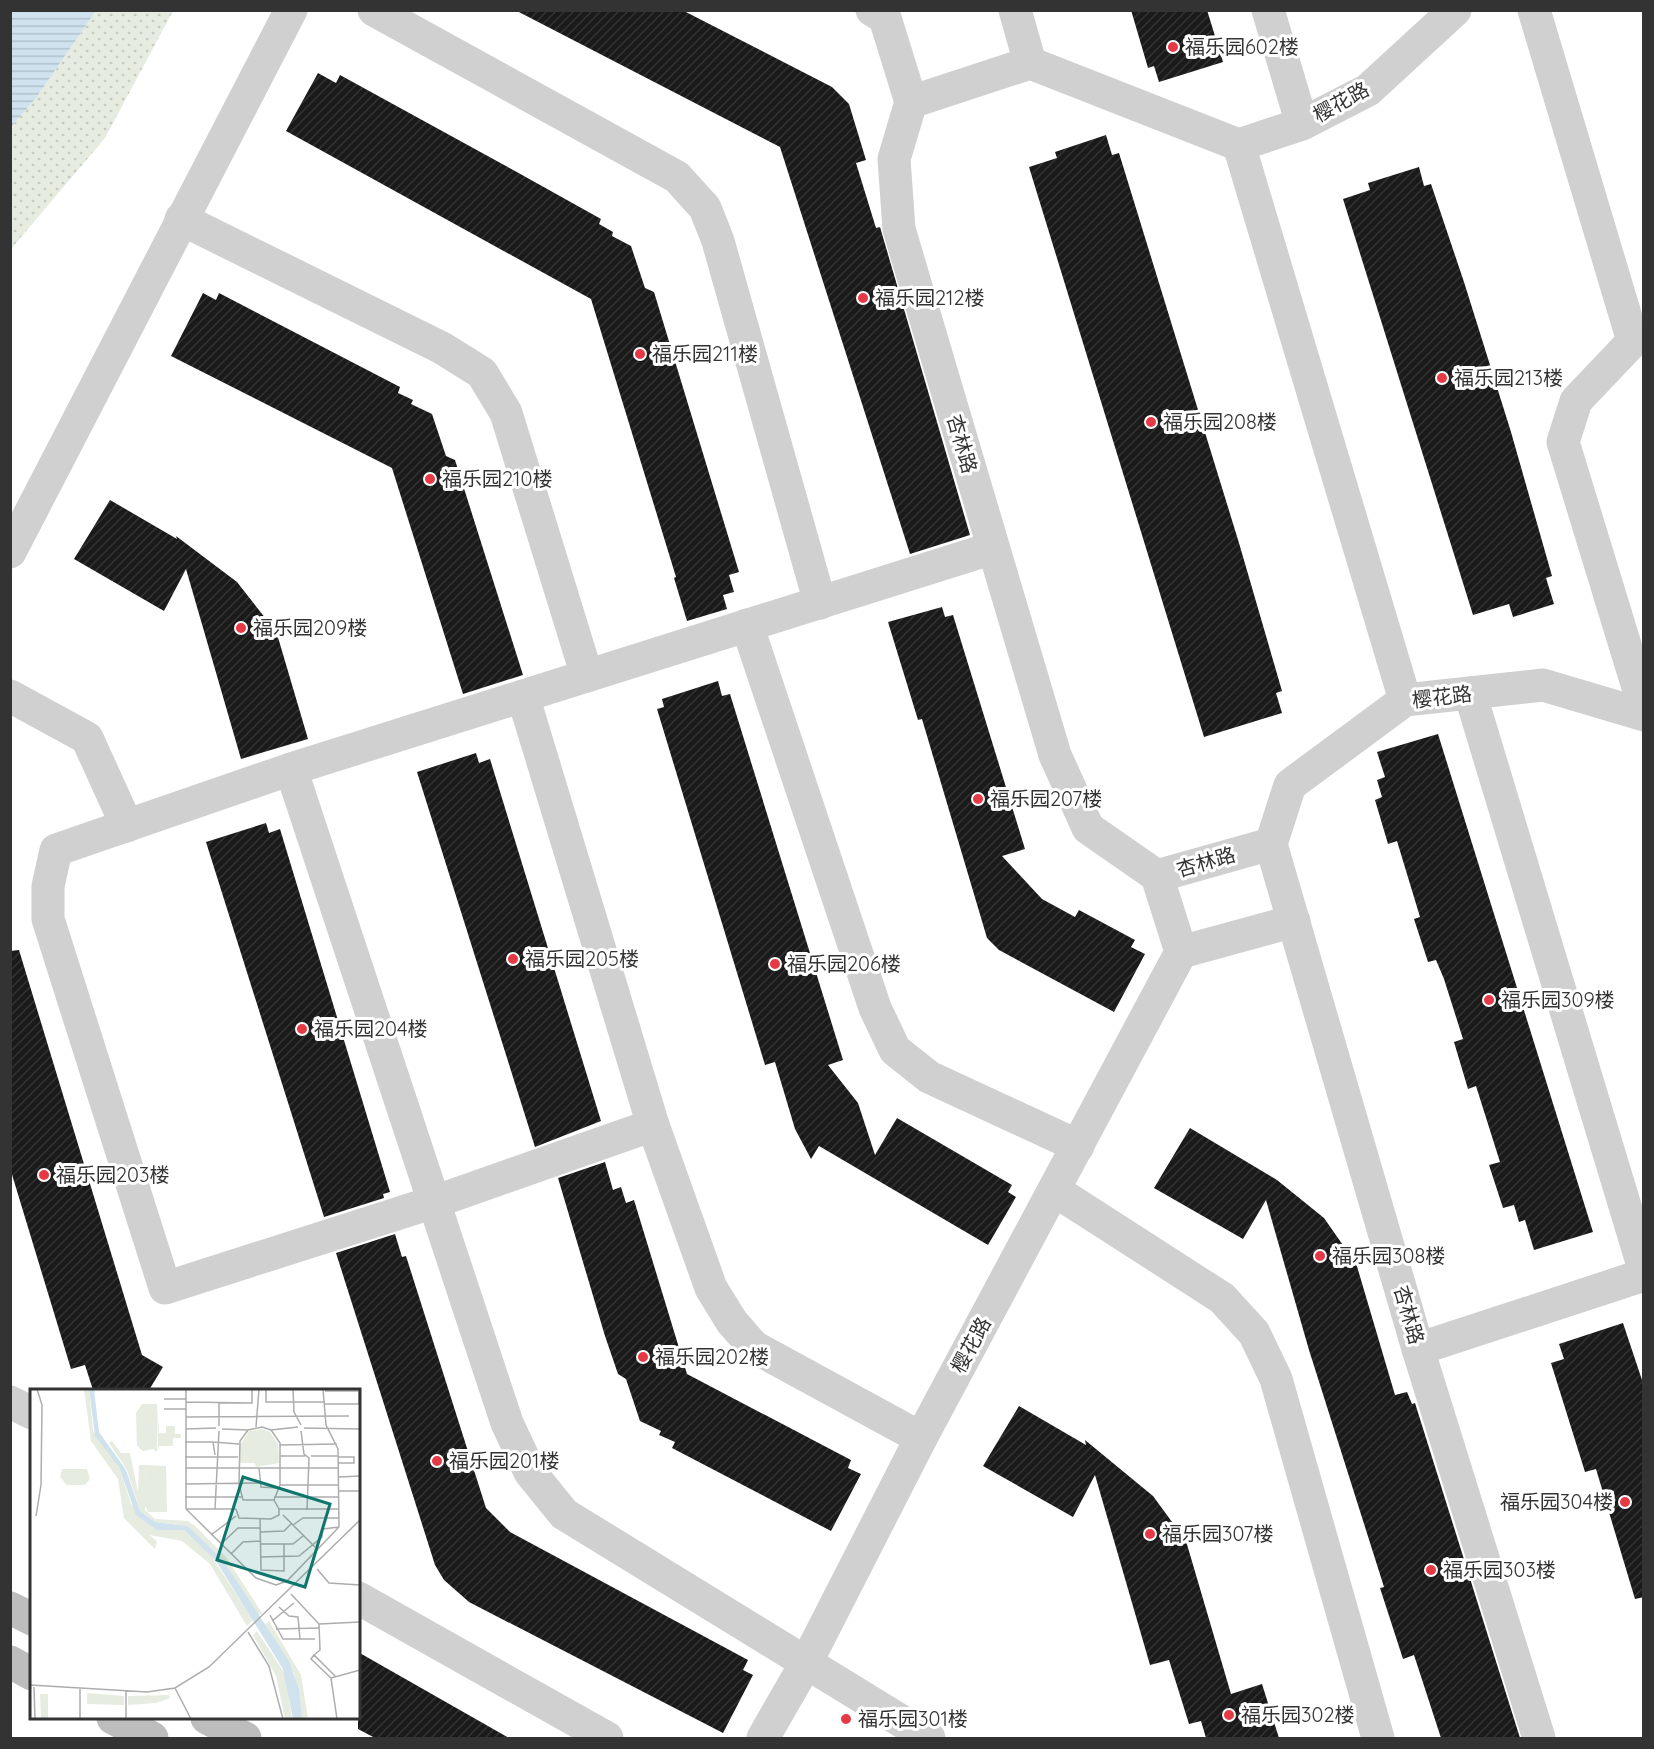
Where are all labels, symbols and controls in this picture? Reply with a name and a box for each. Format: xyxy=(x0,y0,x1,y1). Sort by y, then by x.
place label: 福乐园602楼 xyxy=(1185,34,1299,59)
marker: 福乐园602楼 xyxy=(1166,40,1180,54)
street label: 樱花路 xyxy=(1308,76,1373,127)
place label: 福乐园212楼 xyxy=(875,285,985,310)
marker: 福乐园212楼 xyxy=(856,291,870,305)
place label: 福乐园211楼 xyxy=(652,341,758,366)
marker: 福乐园211楼 xyxy=(633,347,647,361)
place label: 福乐园213楼 xyxy=(1454,365,1563,390)
marker: 福乐园213楼 xyxy=(1435,371,1449,385)
place label: 福乐园208楼 xyxy=(1163,409,1277,434)
street label: 杏林路 xyxy=(942,412,983,476)
marker: 福乐园208楼 xyxy=(1144,415,1158,429)
place label: 福乐园210楼 xyxy=(442,466,552,491)
marker: 福乐园210楼 xyxy=(423,472,437,486)
place label: 福乐园209楼 xyxy=(253,615,367,640)
marker: 福乐园209楼 xyxy=(234,621,248,635)
street label: 樱花路 xyxy=(1411,680,1473,713)
place label: 福乐园207楼 xyxy=(990,786,1102,811)
marker: 福乐园207楼 xyxy=(971,792,985,806)
street label: 杏林路 xyxy=(1174,841,1238,882)
place label: 福乐园205楼 xyxy=(525,946,639,971)
place label: 福乐园206楼 xyxy=(787,951,901,976)
marker: 福乐园205楼 xyxy=(506,952,520,966)
marker: 福乐园206楼 xyxy=(768,957,782,971)
place label: 福乐园309楼 xyxy=(1501,987,1615,1012)
marker: 福乐园309楼 xyxy=(1482,993,1496,1007)
place label: 福乐园204楼 xyxy=(314,1016,428,1041)
marker: 福乐园204楼 xyxy=(295,1022,309,1036)
place label: 福乐园203楼 xyxy=(56,1162,169,1187)
marker: 福乐园203楼 xyxy=(37,1168,51,1182)
place label: 福乐园308楼 xyxy=(1332,1243,1445,1268)
marker: 福乐园308楼 xyxy=(1313,1249,1327,1263)
street label: 杏林路 xyxy=(1389,1283,1430,1347)
street label: 樱花路 xyxy=(945,1312,996,1377)
place label: 福乐园202楼 xyxy=(655,1344,769,1369)
marker: 福乐园202楼 xyxy=(636,1350,650,1364)
inset map xyxy=(30,1389,360,1719)
place label: 福乐园201楼 xyxy=(449,1448,559,1473)
marker: 福乐园201楼 xyxy=(430,1454,444,1468)
place label: 福乐园304楼 xyxy=(1500,1489,1613,1514)
marker: 福乐园304楼 xyxy=(1618,1495,1632,1509)
place label: 福乐园307楼 xyxy=(1162,1521,1274,1546)
marker: 福乐园307楼 xyxy=(1143,1527,1157,1541)
place label: 福乐园303楼 xyxy=(1443,1557,1556,1582)
marker: 福乐园303楼 xyxy=(1424,1563,1438,1577)
place label: 福乐园302楼 xyxy=(1241,1702,1354,1727)
place label: 福乐园301楼 xyxy=(858,1706,968,1731)
marker: 福乐园302楼 xyxy=(1222,1708,1236,1722)
marker: 福乐园301楼 xyxy=(839,1712,853,1726)

